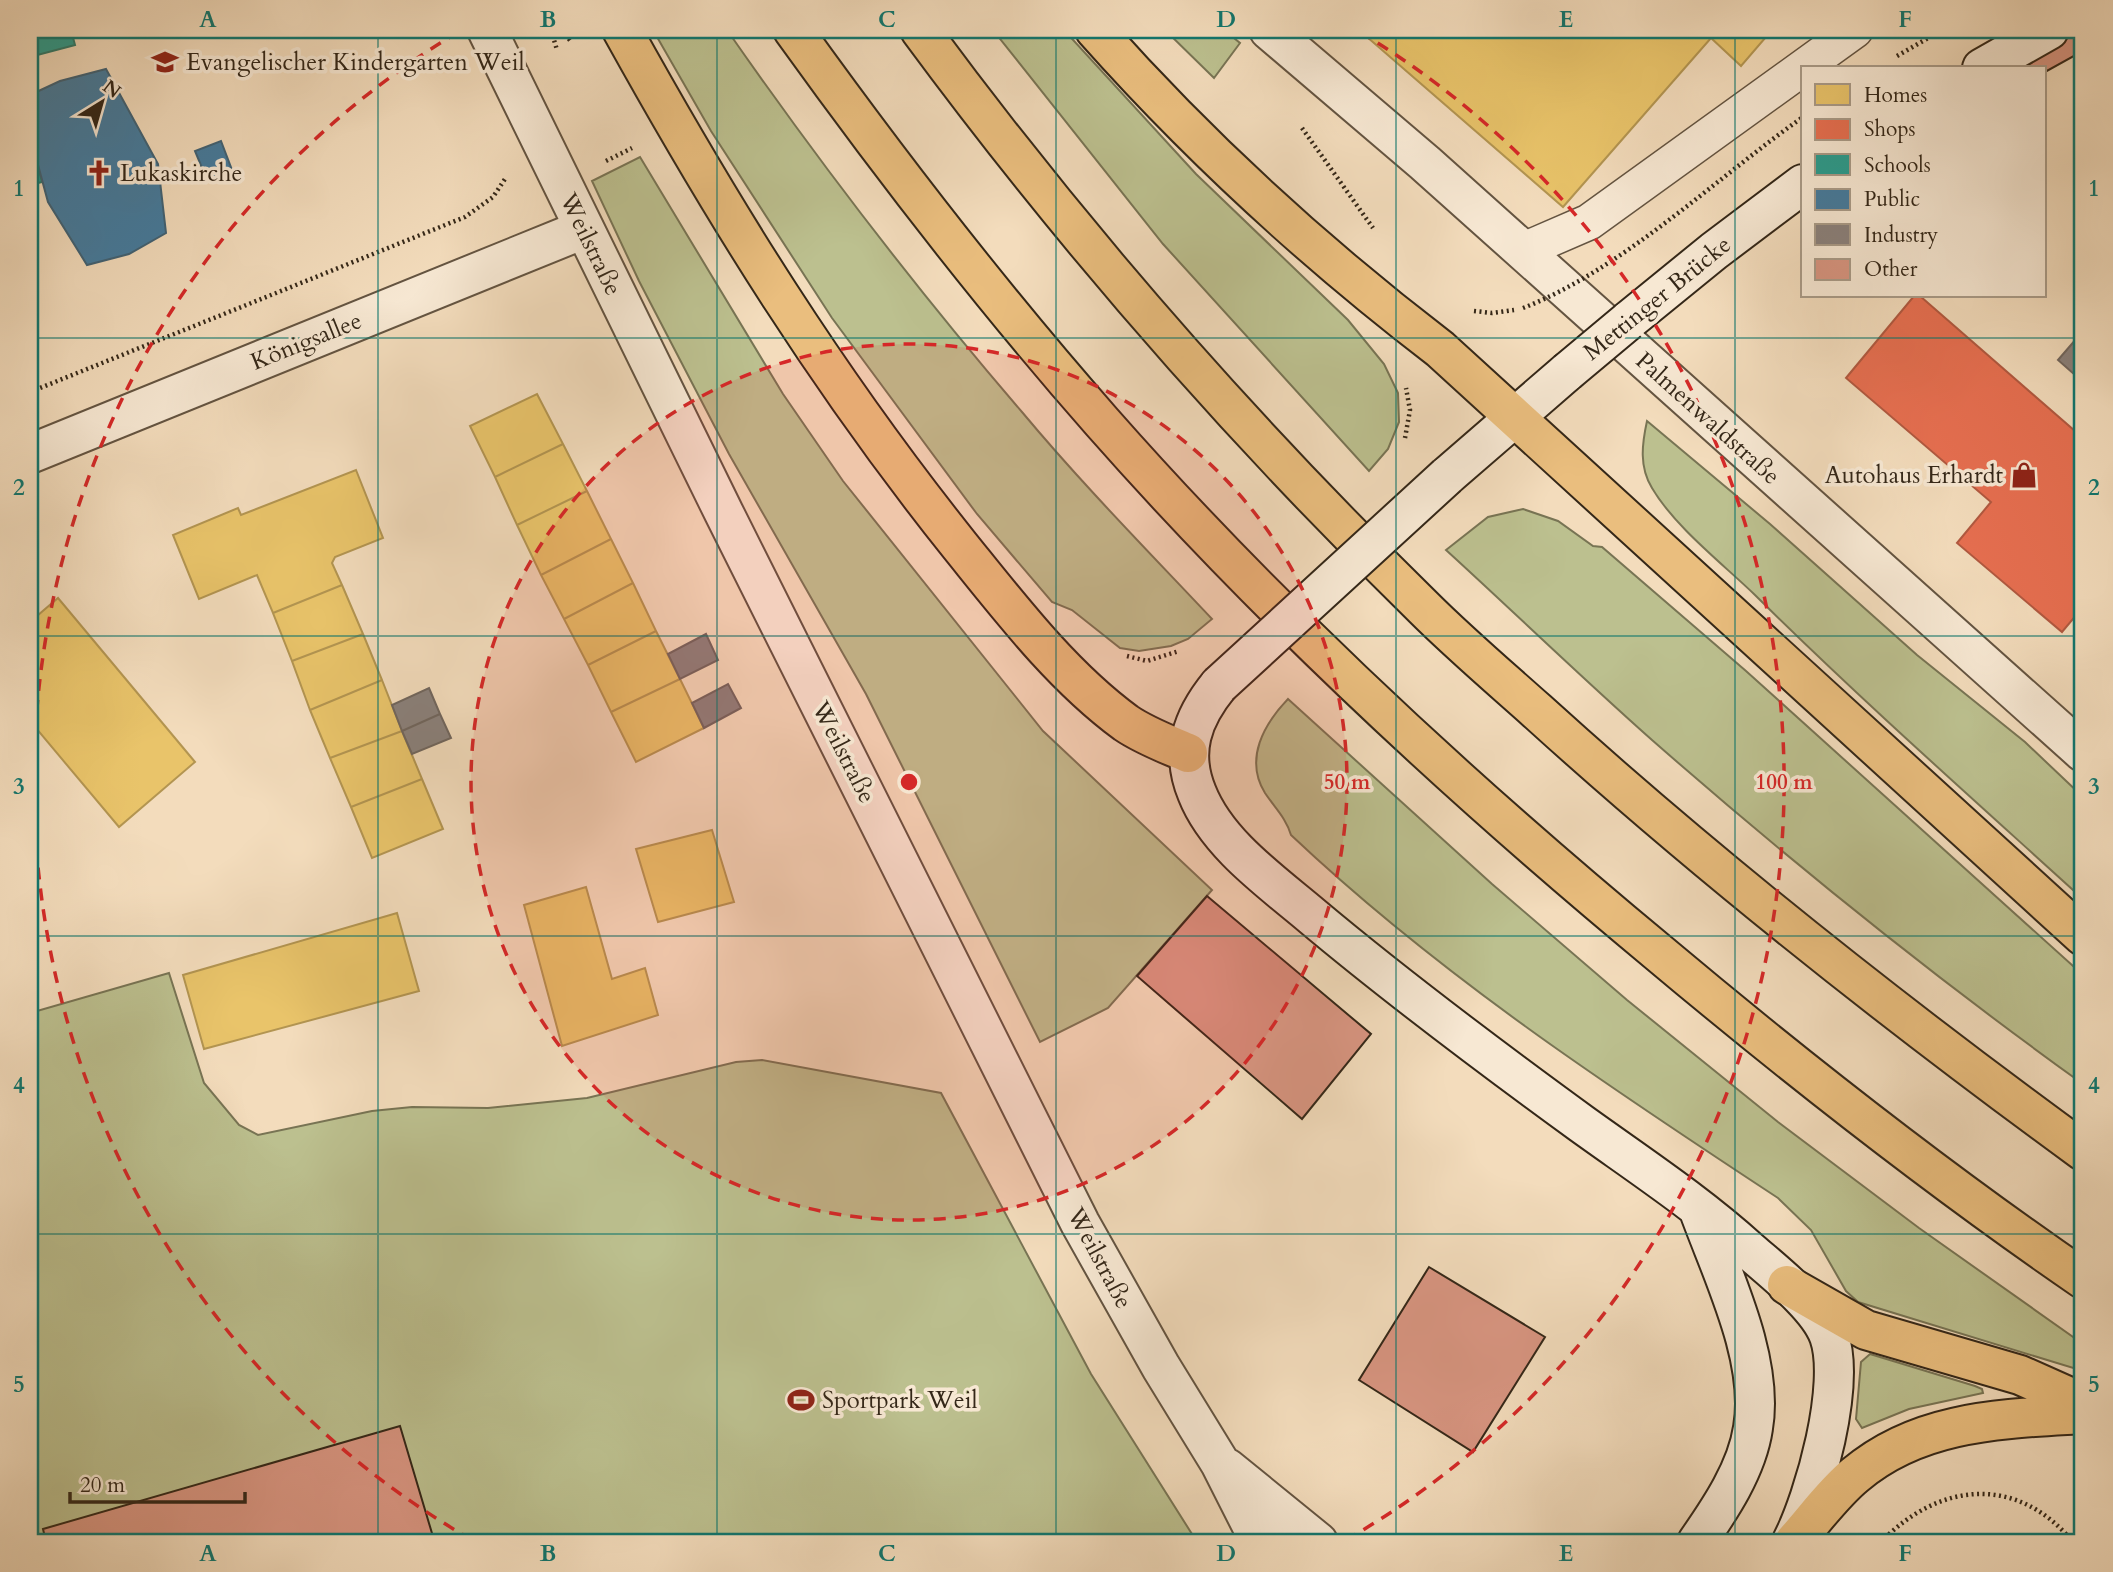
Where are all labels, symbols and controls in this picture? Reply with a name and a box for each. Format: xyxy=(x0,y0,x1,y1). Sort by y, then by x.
text: A xyxy=(199,4,217,35)
text: B xyxy=(540,4,556,35)
text: C xyxy=(878,4,896,35)
text: D xyxy=(1216,4,1236,35)
text: E xyxy=(1559,4,1573,35)
text: F xyxy=(1898,4,1912,35)
place label: Evangelischer Kindergarten Weil xyxy=(186,46,525,79)
school or university icon: Evangelischer Kindergarten Weil xyxy=(150,47,180,77)
north arrow xyxy=(66,66,136,136)
legend xyxy=(1801,66,2046,298)
text: N xyxy=(97,74,126,105)
text: Homes xyxy=(1864,81,1927,110)
text: Shops xyxy=(1864,115,1916,144)
text: Schools xyxy=(1864,151,1931,180)
place label: Lukaskirche xyxy=(120,157,242,190)
church icon: Lukaskirche xyxy=(84,158,114,188)
text: 1 xyxy=(13,173,25,204)
text: 1 xyxy=(2088,173,2100,204)
text: Public xyxy=(1864,185,1920,214)
street label: Weilstraße xyxy=(551,187,630,301)
text: Industry xyxy=(1864,221,1938,250)
street label: Mettinger Brücke xyxy=(1576,228,1738,368)
text: Other xyxy=(1864,255,1918,284)
street label: Königsallee xyxy=(246,304,367,379)
street label: Palmenwaldstraße xyxy=(1628,345,1787,492)
place label: Autohaus Erhardt xyxy=(1825,459,2003,492)
shop icon: Autohaus Erhardt xyxy=(2009,460,2039,490)
text: 2 xyxy=(13,472,25,503)
text: 2 xyxy=(2088,472,2100,503)
street label: Weilstraße xyxy=(803,695,883,809)
text: 50 m xyxy=(1324,768,1371,797)
text: 100 m xyxy=(1755,768,1813,797)
centre of rings xyxy=(897,770,921,794)
text: 3 xyxy=(13,771,25,802)
text: 3 xyxy=(2088,771,2100,802)
text: 4 xyxy=(13,1070,25,1101)
text: 4 xyxy=(2088,1070,2100,1101)
street label: Weilstraße xyxy=(1059,1201,1140,1315)
text: 5 xyxy=(13,1369,25,1400)
text: 5 xyxy=(2088,1369,2100,1400)
place label: Sportpark Weil xyxy=(822,1384,978,1417)
sports icon: Sportpark Weil xyxy=(786,1385,816,1415)
scale bar xyxy=(70,1460,245,1504)
text: 20 m xyxy=(80,1471,125,1500)
text: A xyxy=(199,1538,217,1569)
text: B xyxy=(540,1538,556,1569)
text: C xyxy=(878,1538,896,1569)
text: D xyxy=(1216,1538,1236,1569)
text: E xyxy=(1559,1538,1573,1569)
text: F xyxy=(1898,1538,1912,1569)

